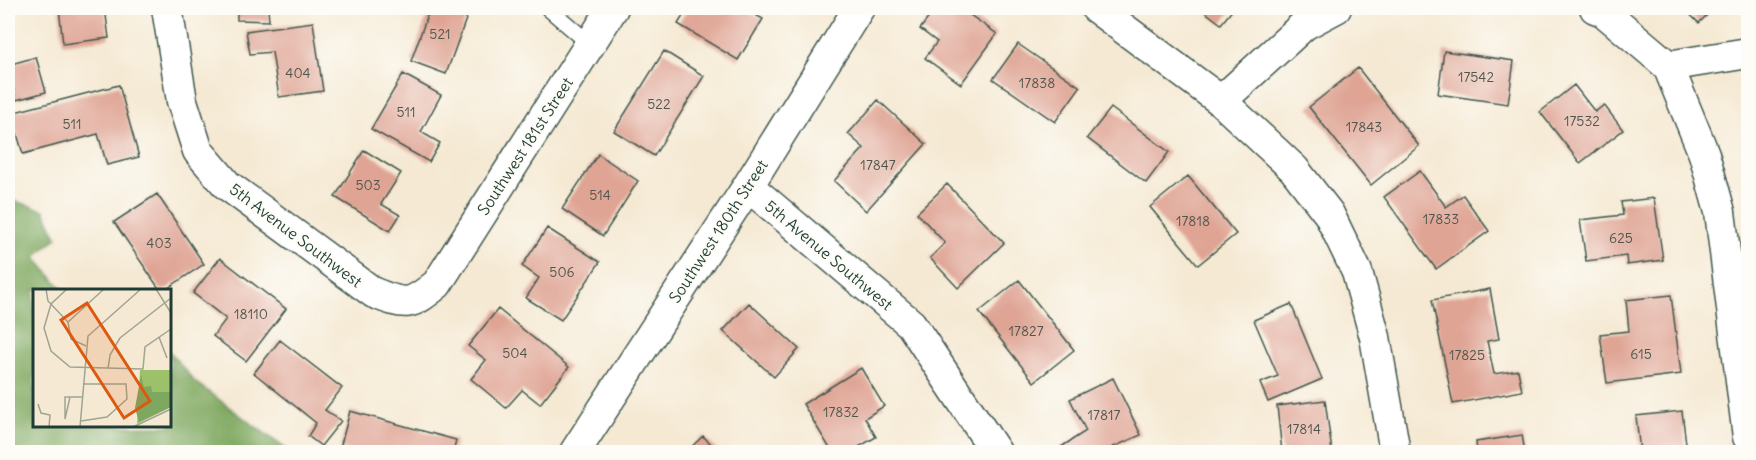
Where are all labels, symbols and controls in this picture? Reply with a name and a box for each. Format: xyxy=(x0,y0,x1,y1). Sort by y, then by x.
house number: 521 xyxy=(429,25,451,43)
house number: 404 xyxy=(285,64,311,82)
house number: 17542 xyxy=(1458,68,1494,86)
street label: Southwest 181st Street xyxy=(473,73,577,219)
house number: 17838 xyxy=(1019,74,1055,92)
house number: 522 xyxy=(647,95,671,113)
house number: 511 xyxy=(396,103,416,121)
house number: 17532 xyxy=(1564,112,1600,130)
house number: 511 xyxy=(62,115,82,133)
house number: 17843 xyxy=(1346,118,1382,136)
street label: Southwest 180th Street xyxy=(664,155,772,306)
house number: 17847 xyxy=(860,156,896,174)
house number: 503 xyxy=(355,176,381,194)
street label: 5th Avenue Southwest xyxy=(226,179,367,292)
house number: 514 xyxy=(589,186,611,204)
street label: 5th Avenue Southwest xyxy=(761,196,897,315)
house number: 17833 xyxy=(1423,210,1459,228)
house number: 17818 xyxy=(1176,212,1210,230)
house number: 625 xyxy=(1609,229,1633,247)
house number: 403 xyxy=(146,234,172,252)
house number: 506 xyxy=(549,263,575,281)
inset map xyxy=(33,289,171,427)
house number: 18110 xyxy=(234,305,268,323)
house number: 17827 xyxy=(1008,322,1044,340)
house number: 504 xyxy=(502,344,528,362)
house number: 615 xyxy=(1630,345,1652,363)
house number: 17825 xyxy=(1449,346,1485,364)
house number: 17832 xyxy=(823,403,859,421)
house number: 17817 xyxy=(1088,406,1121,424)
house number: 17814 xyxy=(1287,420,1321,438)

